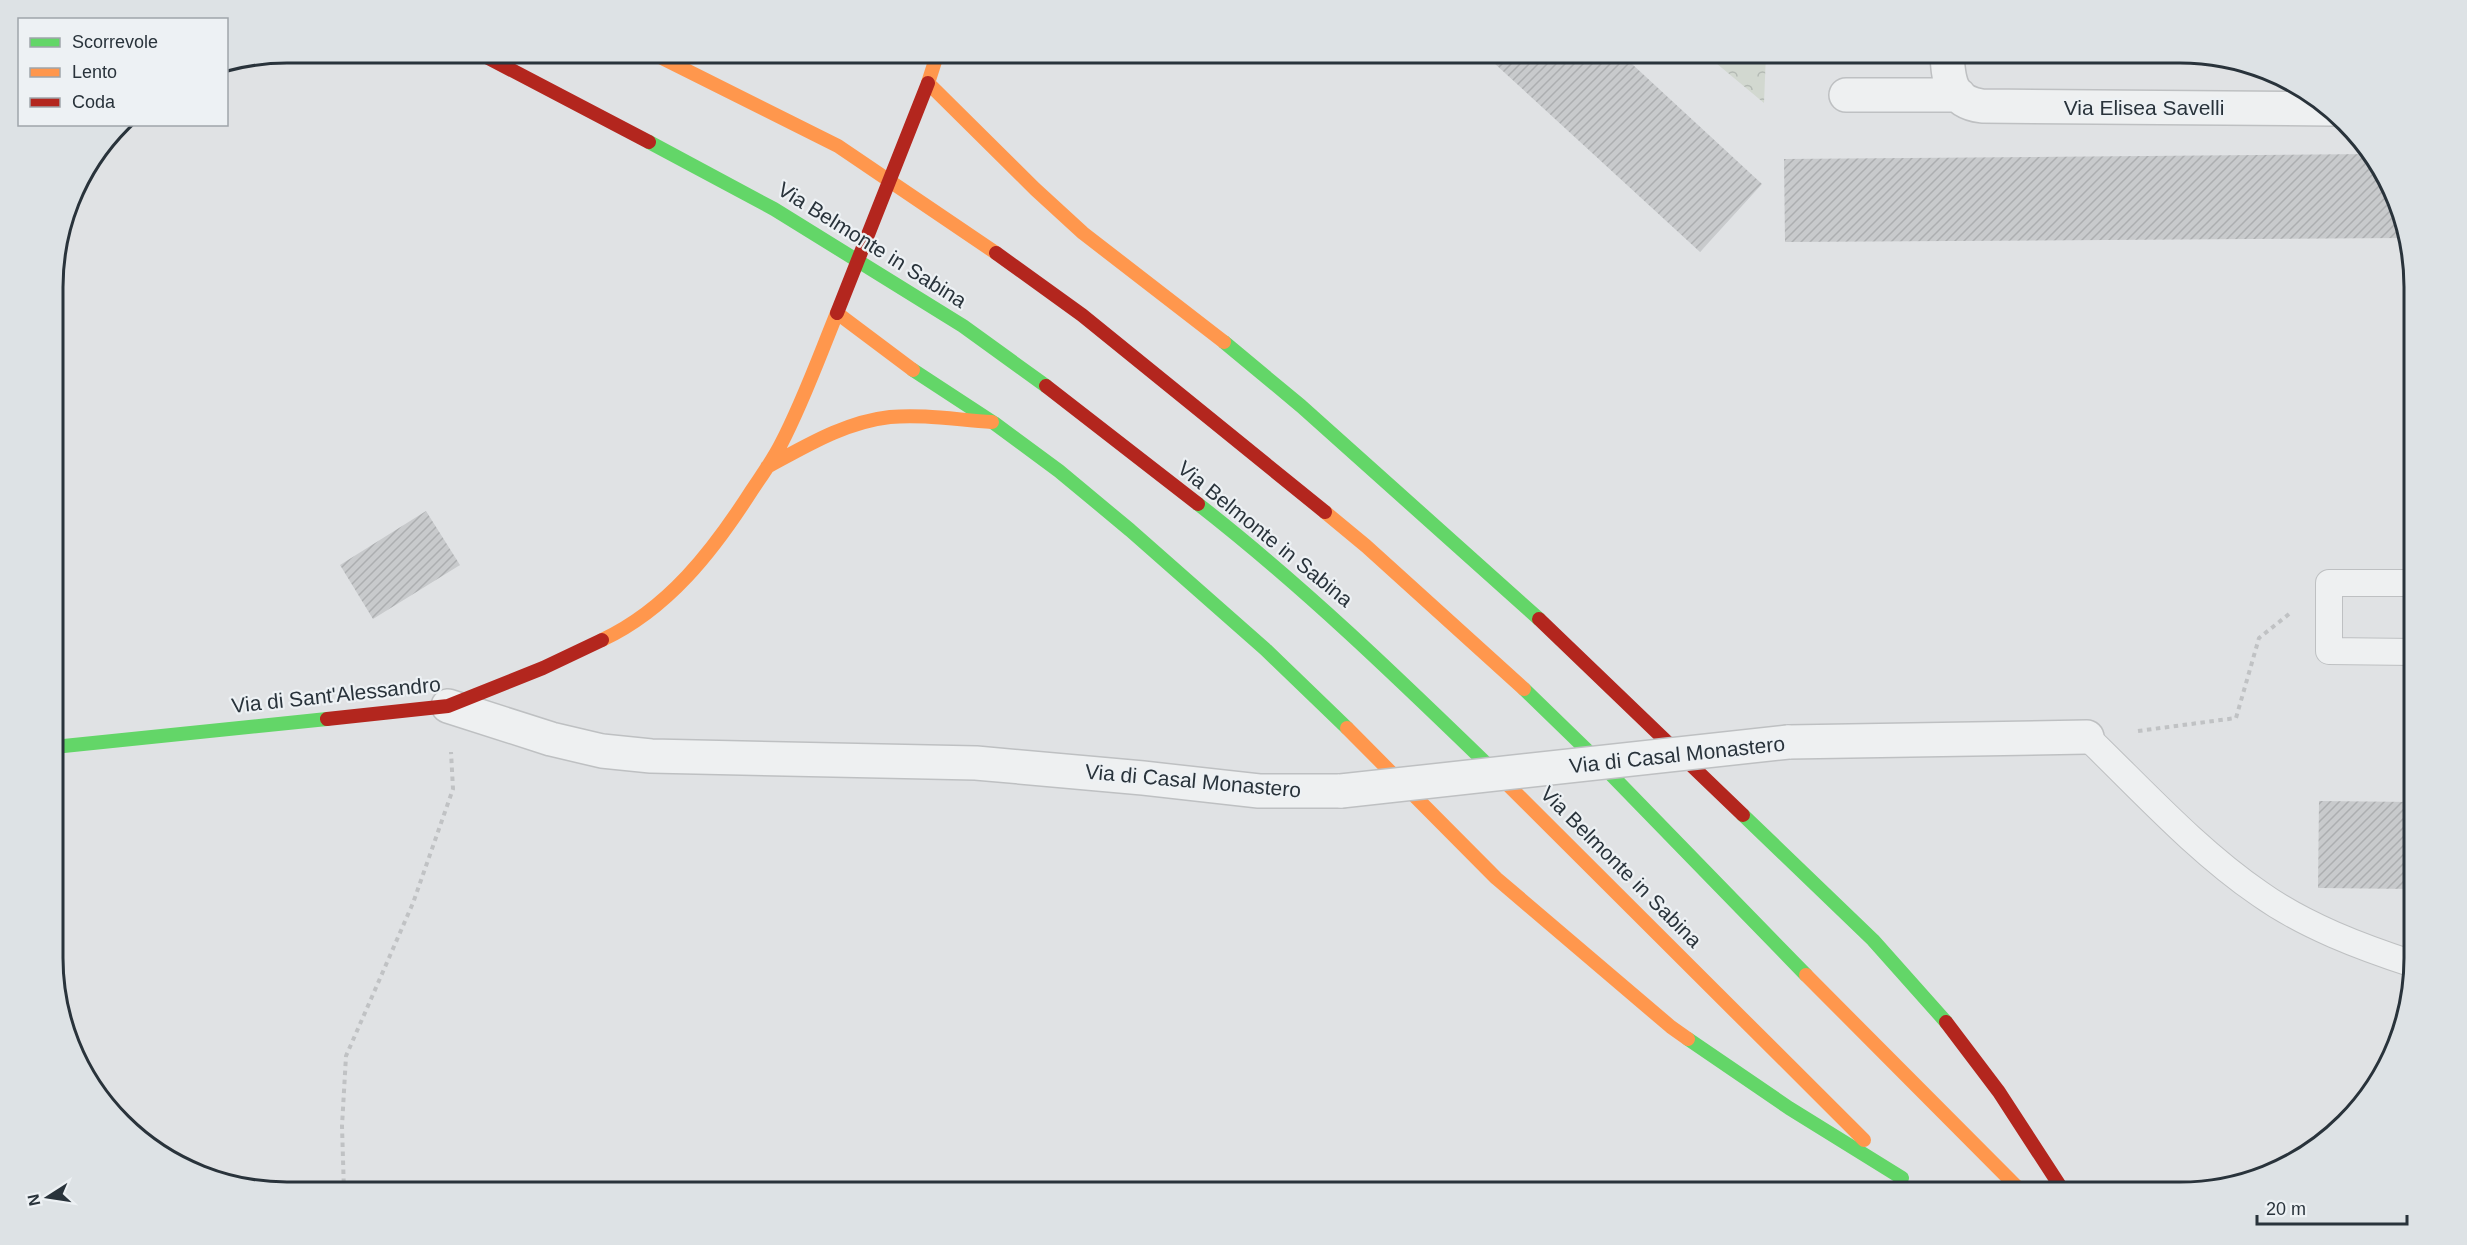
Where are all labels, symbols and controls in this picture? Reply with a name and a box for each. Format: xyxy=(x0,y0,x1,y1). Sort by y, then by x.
legend xyxy=(18,18,228,126)
text: Scorrevole xyxy=(72,32,158,52)
text: Lento xyxy=(72,62,117,82)
text: Coda xyxy=(72,92,116,112)
street label: Via Elisea Savelli xyxy=(2064,96,2224,119)
street label: Via Belmonte in Sabina xyxy=(774,177,971,312)
street label: Via Belmonte in Sabina xyxy=(1173,456,1357,611)
street label: Via di Sant'Alessandro xyxy=(230,672,442,717)
street label: Via di Casal Monastero xyxy=(1568,732,1786,777)
street label: Via di Casal Monastero xyxy=(1084,760,1302,801)
street label: Via Belmonte in Sabina xyxy=(1536,781,1707,952)
north arrow xyxy=(18,1167,78,1227)
scale bar xyxy=(2257,1188,2407,1226)
text: N xyxy=(24,1193,43,1207)
text: 20 m xyxy=(2266,1199,2306,1219)

